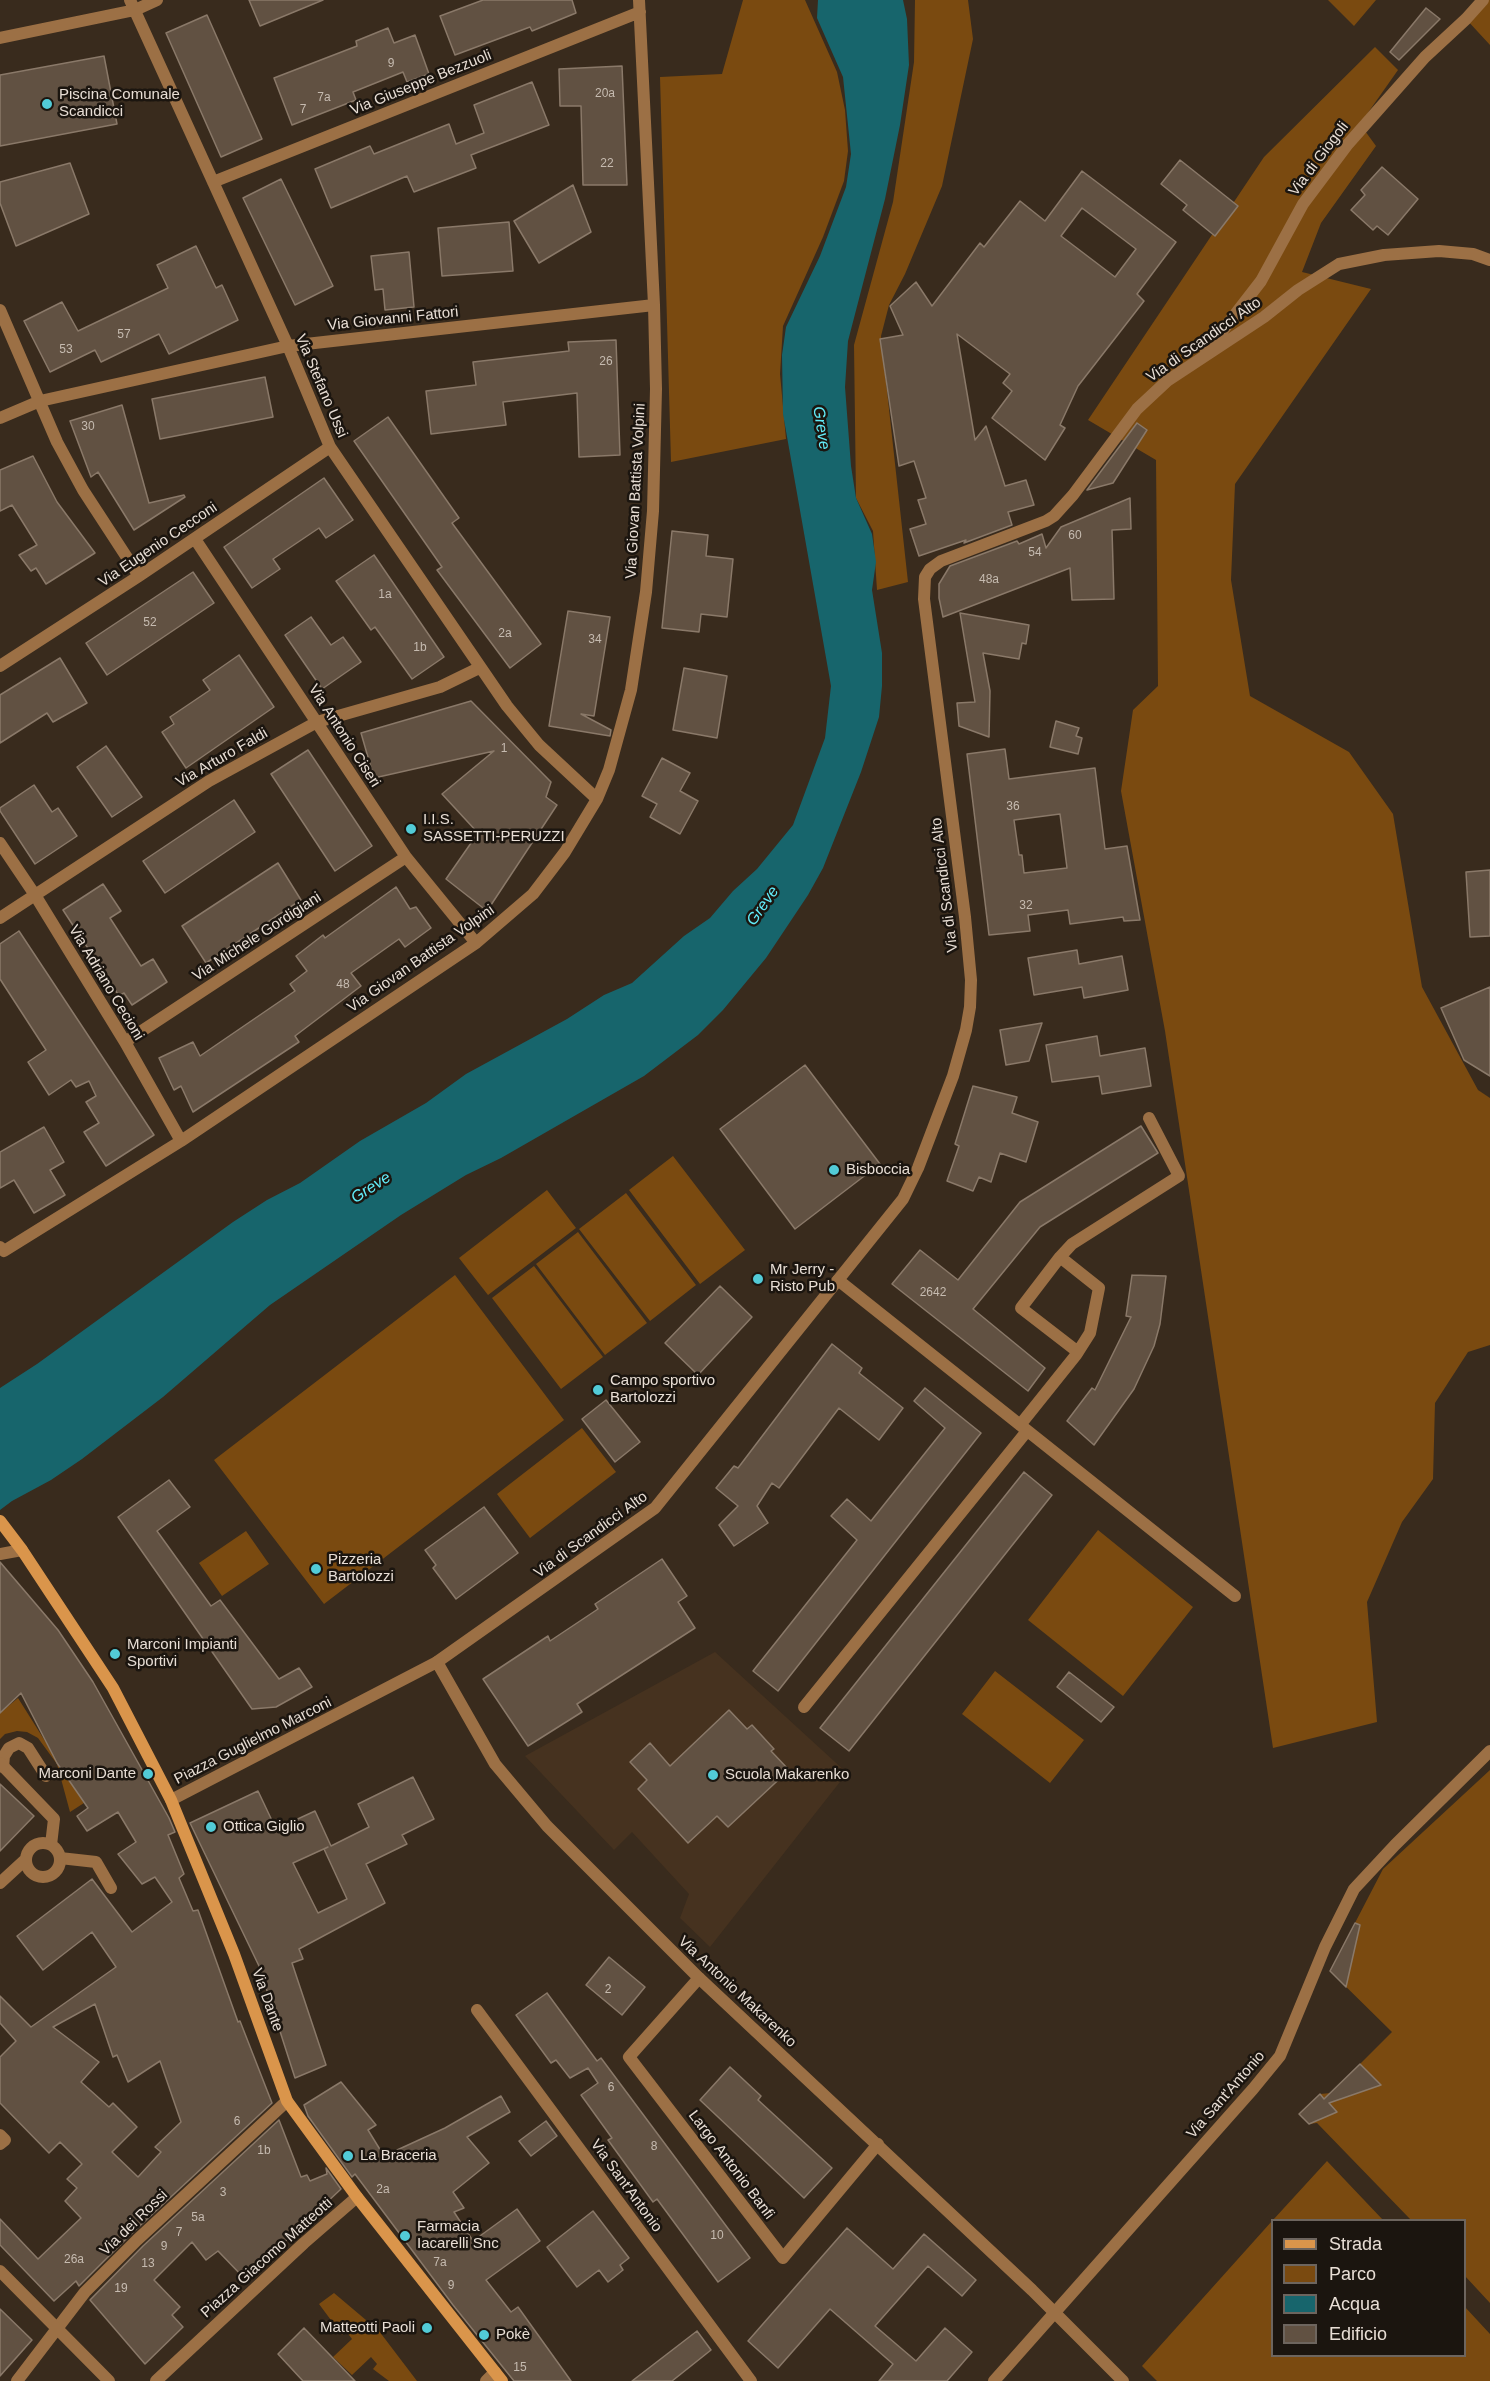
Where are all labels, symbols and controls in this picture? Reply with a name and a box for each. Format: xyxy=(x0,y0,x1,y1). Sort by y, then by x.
street label: Via Giuseppe Bezzuoli xyxy=(348,46,494,120)
house number: 9 xyxy=(388,57,394,71)
place label: Piscina Comunale Scandicci xyxy=(59,86,180,121)
house number: 20a xyxy=(595,87,615,101)
house number: 7a xyxy=(317,91,331,105)
marker: Piscina Comunale Scandicci xyxy=(40,97,54,111)
house number: 7 xyxy=(300,103,306,117)
street label: Via di Giogoli xyxy=(1285,118,1353,200)
house number: 22 xyxy=(600,157,614,171)
street label: Via di Scandicci Alto xyxy=(1143,294,1265,386)
street label: Via Giovanni Fattori xyxy=(327,303,459,335)
house number: 57 xyxy=(117,328,131,342)
street label: Via Stefano Ussi xyxy=(291,332,351,440)
house number: 53 xyxy=(59,343,73,357)
house number: 26 xyxy=(599,355,613,369)
street label: Via Giovan Battista Volpini xyxy=(622,403,650,579)
water label: Greve xyxy=(808,405,834,451)
house number: 30 xyxy=(81,420,95,434)
street label: Via Eugenio Cecconi xyxy=(95,499,221,591)
house number: 60 xyxy=(1068,529,1082,543)
house number: 54 xyxy=(1028,546,1042,560)
house number: 48a xyxy=(979,573,999,587)
house number: 1a xyxy=(378,588,392,602)
house number: 52 xyxy=(143,616,157,630)
house number: 2a xyxy=(498,627,512,641)
house number: 34 xyxy=(588,633,602,647)
house number: 1b xyxy=(413,641,427,655)
street label: Via Antonio Ciseri xyxy=(304,681,384,791)
street label: Via Arturo Faldi xyxy=(173,724,271,792)
house number: 1 xyxy=(501,742,507,756)
house number: 36 xyxy=(1006,800,1020,814)
place label: I.I.S. SASSETTI-PERUZZI xyxy=(423,811,565,846)
street label: Via di Scandicci Alto xyxy=(928,817,962,953)
marker: I.I.S. SASSETTI-PERUZZI xyxy=(404,822,418,836)
water label: Greve xyxy=(743,883,783,929)
street label: Via Michele Gordigiani xyxy=(189,889,325,985)
house number: 32 xyxy=(1019,899,1033,913)
street label: Via Giovan Battista Volpini xyxy=(344,901,498,1017)
street label: Via Adriano Cecioni xyxy=(64,922,148,1044)
house number: 48 xyxy=(336,978,350,992)
place label: Bisboccia xyxy=(846,1161,910,1179)
marker: Bisboccia xyxy=(827,1163,841,1177)
water label: Greve xyxy=(348,1168,394,1208)
place label: Mr Jerry - Risto Pub xyxy=(770,1261,835,1296)
marker: Mr Jerry - Risto Pub xyxy=(751,1272,765,1286)
house number: 2642 xyxy=(920,1286,946,1300)
place label: Campo sportivo Bartolozzi xyxy=(610,1372,715,1407)
marker: Campo sportivo Bartolozzi xyxy=(591,1383,605,1397)
street label: Via di Scandicci Alto xyxy=(531,1488,651,1582)
place label: Pizzeria Bartolozzi xyxy=(328,1551,394,1586)
marker: Pizzeria Bartolozzi xyxy=(309,1562,323,1576)
place label: Marconi Impianti Sportivi xyxy=(127,1636,237,1671)
marker: Marconi Impianti Sportivi xyxy=(108,1647,122,1661)
street label: Piazza Guglielmo Marconi xyxy=(171,1693,335,1789)
place label: Marconi Dante xyxy=(38,1765,136,1783)
place label: Scuola Makarenko xyxy=(725,1766,849,1784)
marker: Marconi Dante xyxy=(141,1767,155,1781)
marker: Scuola Makarenko xyxy=(706,1768,720,1782)
place label: Ottica Giglio xyxy=(223,1818,305,1836)
marker: Ottica Giglio xyxy=(204,1820,218,1834)
street label: Via Antonio Makarenko xyxy=(674,1933,800,2051)
street label: Via Dante xyxy=(247,1966,287,2034)
house number: 2 xyxy=(605,1983,611,1997)
street label: Via Sant'Antonio xyxy=(1183,2048,1269,2142)
house number: 6 xyxy=(608,2081,614,2095)
street label: Largo Antonio Banfi xyxy=(684,2107,778,2223)
house number: 6 xyxy=(234,2115,240,2129)
street label: Via Sant'Antonio xyxy=(586,2136,666,2236)
house number: 8 xyxy=(651,2140,657,2154)
house number: 1b xyxy=(257,2144,271,2158)
place label: La Braceria xyxy=(360,2147,437,2165)
marker: La Braceria xyxy=(341,2149,355,2163)
house number: 2a xyxy=(376,2183,390,2197)
street label: Via dei Rossi xyxy=(96,2186,172,2260)
house number: 3 xyxy=(220,2186,226,2200)
street label: Piazza Giacomo Matteotti xyxy=(197,2194,337,2322)
house number: 5a xyxy=(191,2211,205,2225)
place label: Farmacia Iacarelli Snc xyxy=(417,2218,499,2253)
legend xyxy=(1271,2219,1466,2357)
house number: 7 xyxy=(176,2226,182,2240)
marker: Farmacia Iacarelli Snc xyxy=(398,2229,412,2243)
house number: 10 xyxy=(710,2229,724,2243)
text: Strada xyxy=(1329,2234,1382,2254)
house number: 9 xyxy=(161,2240,167,2254)
house number: 26a xyxy=(64,2253,84,2267)
house number: 7a xyxy=(433,2256,447,2270)
house number: 13 xyxy=(141,2257,155,2271)
text: Parco xyxy=(1329,2264,1376,2284)
house number: 9 xyxy=(448,2279,454,2293)
house number: 19 xyxy=(114,2282,128,2296)
text: Acqua xyxy=(1329,2294,1380,2314)
place label: Matteotti Paoli xyxy=(320,2319,415,2337)
marker: Matteotti Paoli xyxy=(420,2321,434,2335)
text: Edificio xyxy=(1329,2324,1387,2344)
place label: Pokè xyxy=(496,2326,530,2344)
marker: Pokè xyxy=(477,2328,491,2342)
house number: 15 xyxy=(513,2361,527,2375)

